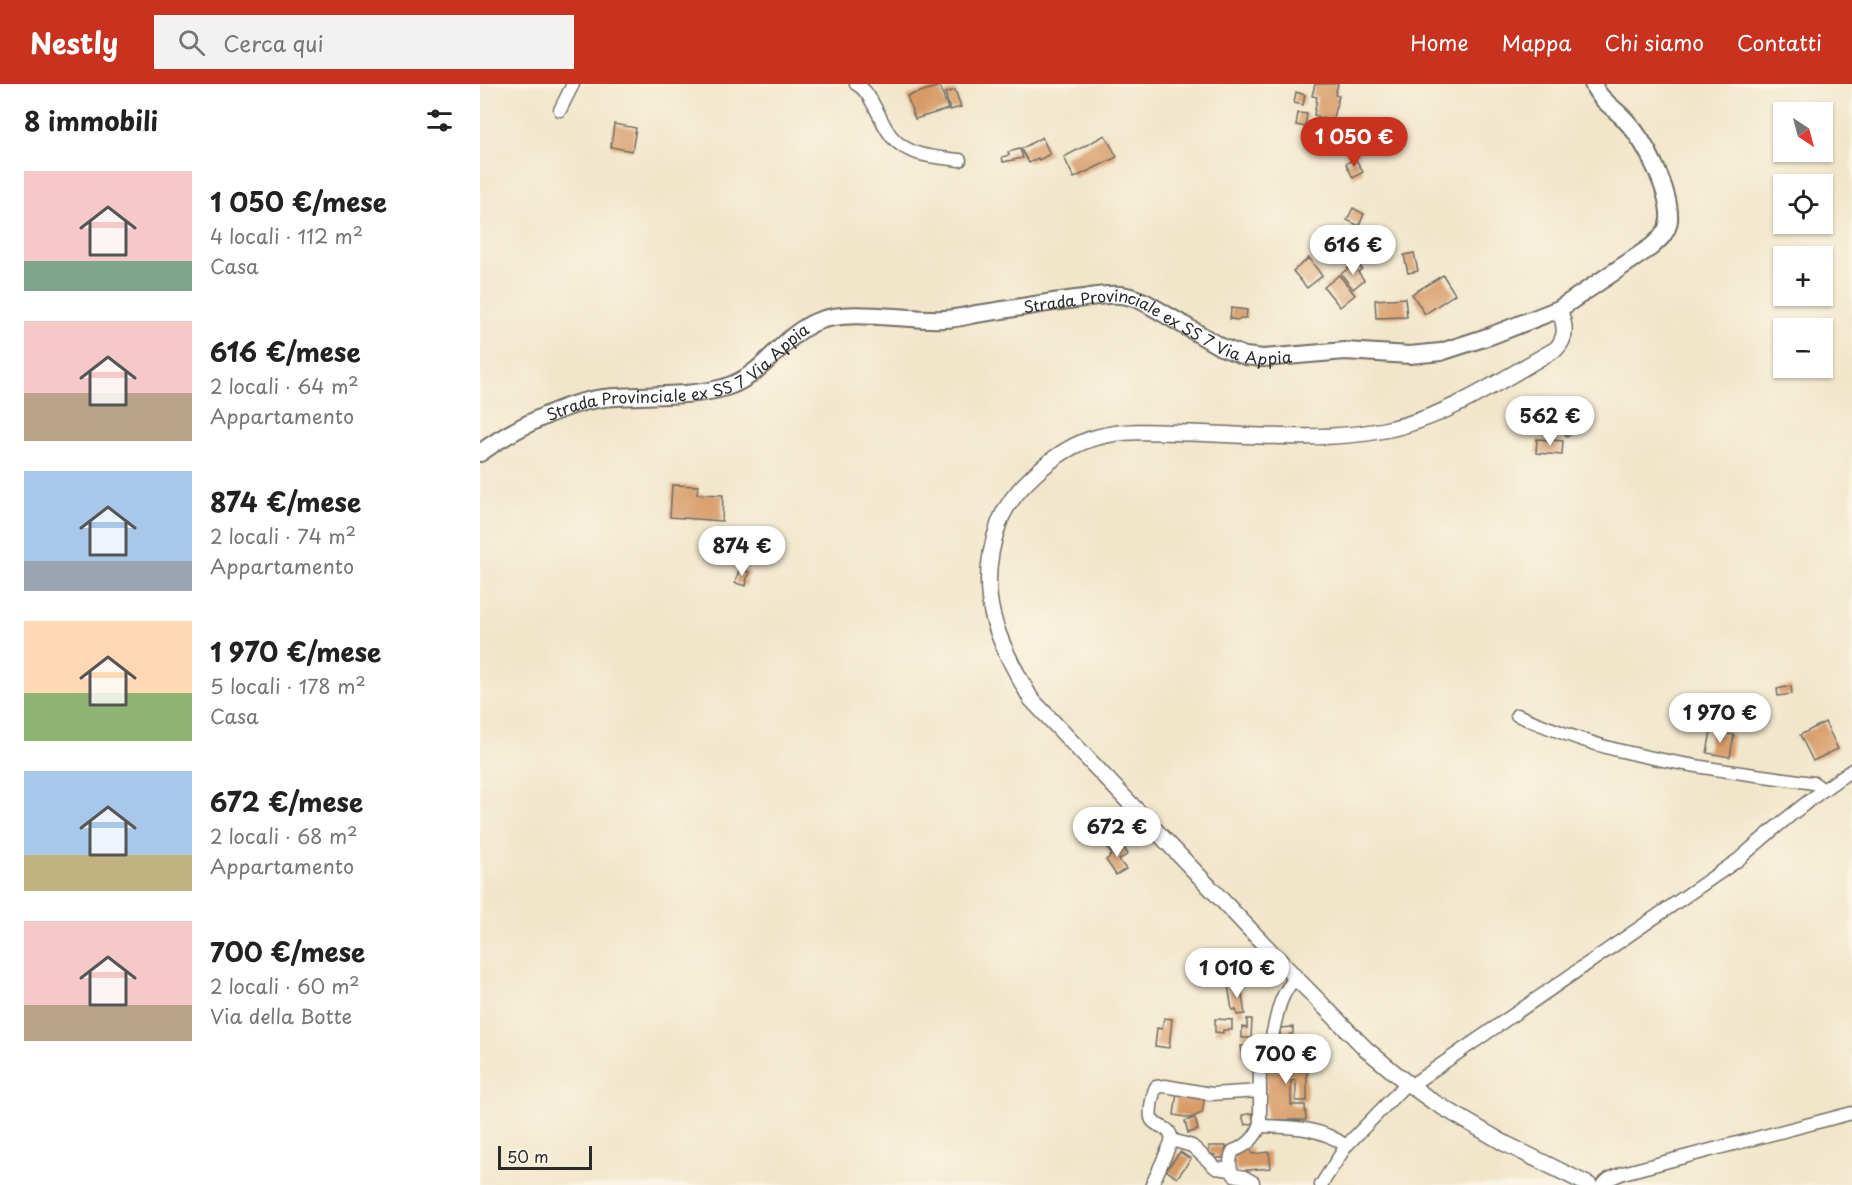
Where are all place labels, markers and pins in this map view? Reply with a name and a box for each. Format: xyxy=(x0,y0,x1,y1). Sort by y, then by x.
pin: 1 050 € xyxy=(1299,117,1409,168)
pin: 616 € xyxy=(1311,225,1395,276)
pin: 562 € xyxy=(1508,396,1592,447)
pin: 874 € xyxy=(700,526,784,577)
pin: 1 970 € xyxy=(1665,693,1775,744)
pin: 672 € xyxy=(1075,807,1159,858)
pin: 1 010 € xyxy=(1182,948,1292,999)
pin: 700 € xyxy=(1244,1034,1328,1085)

